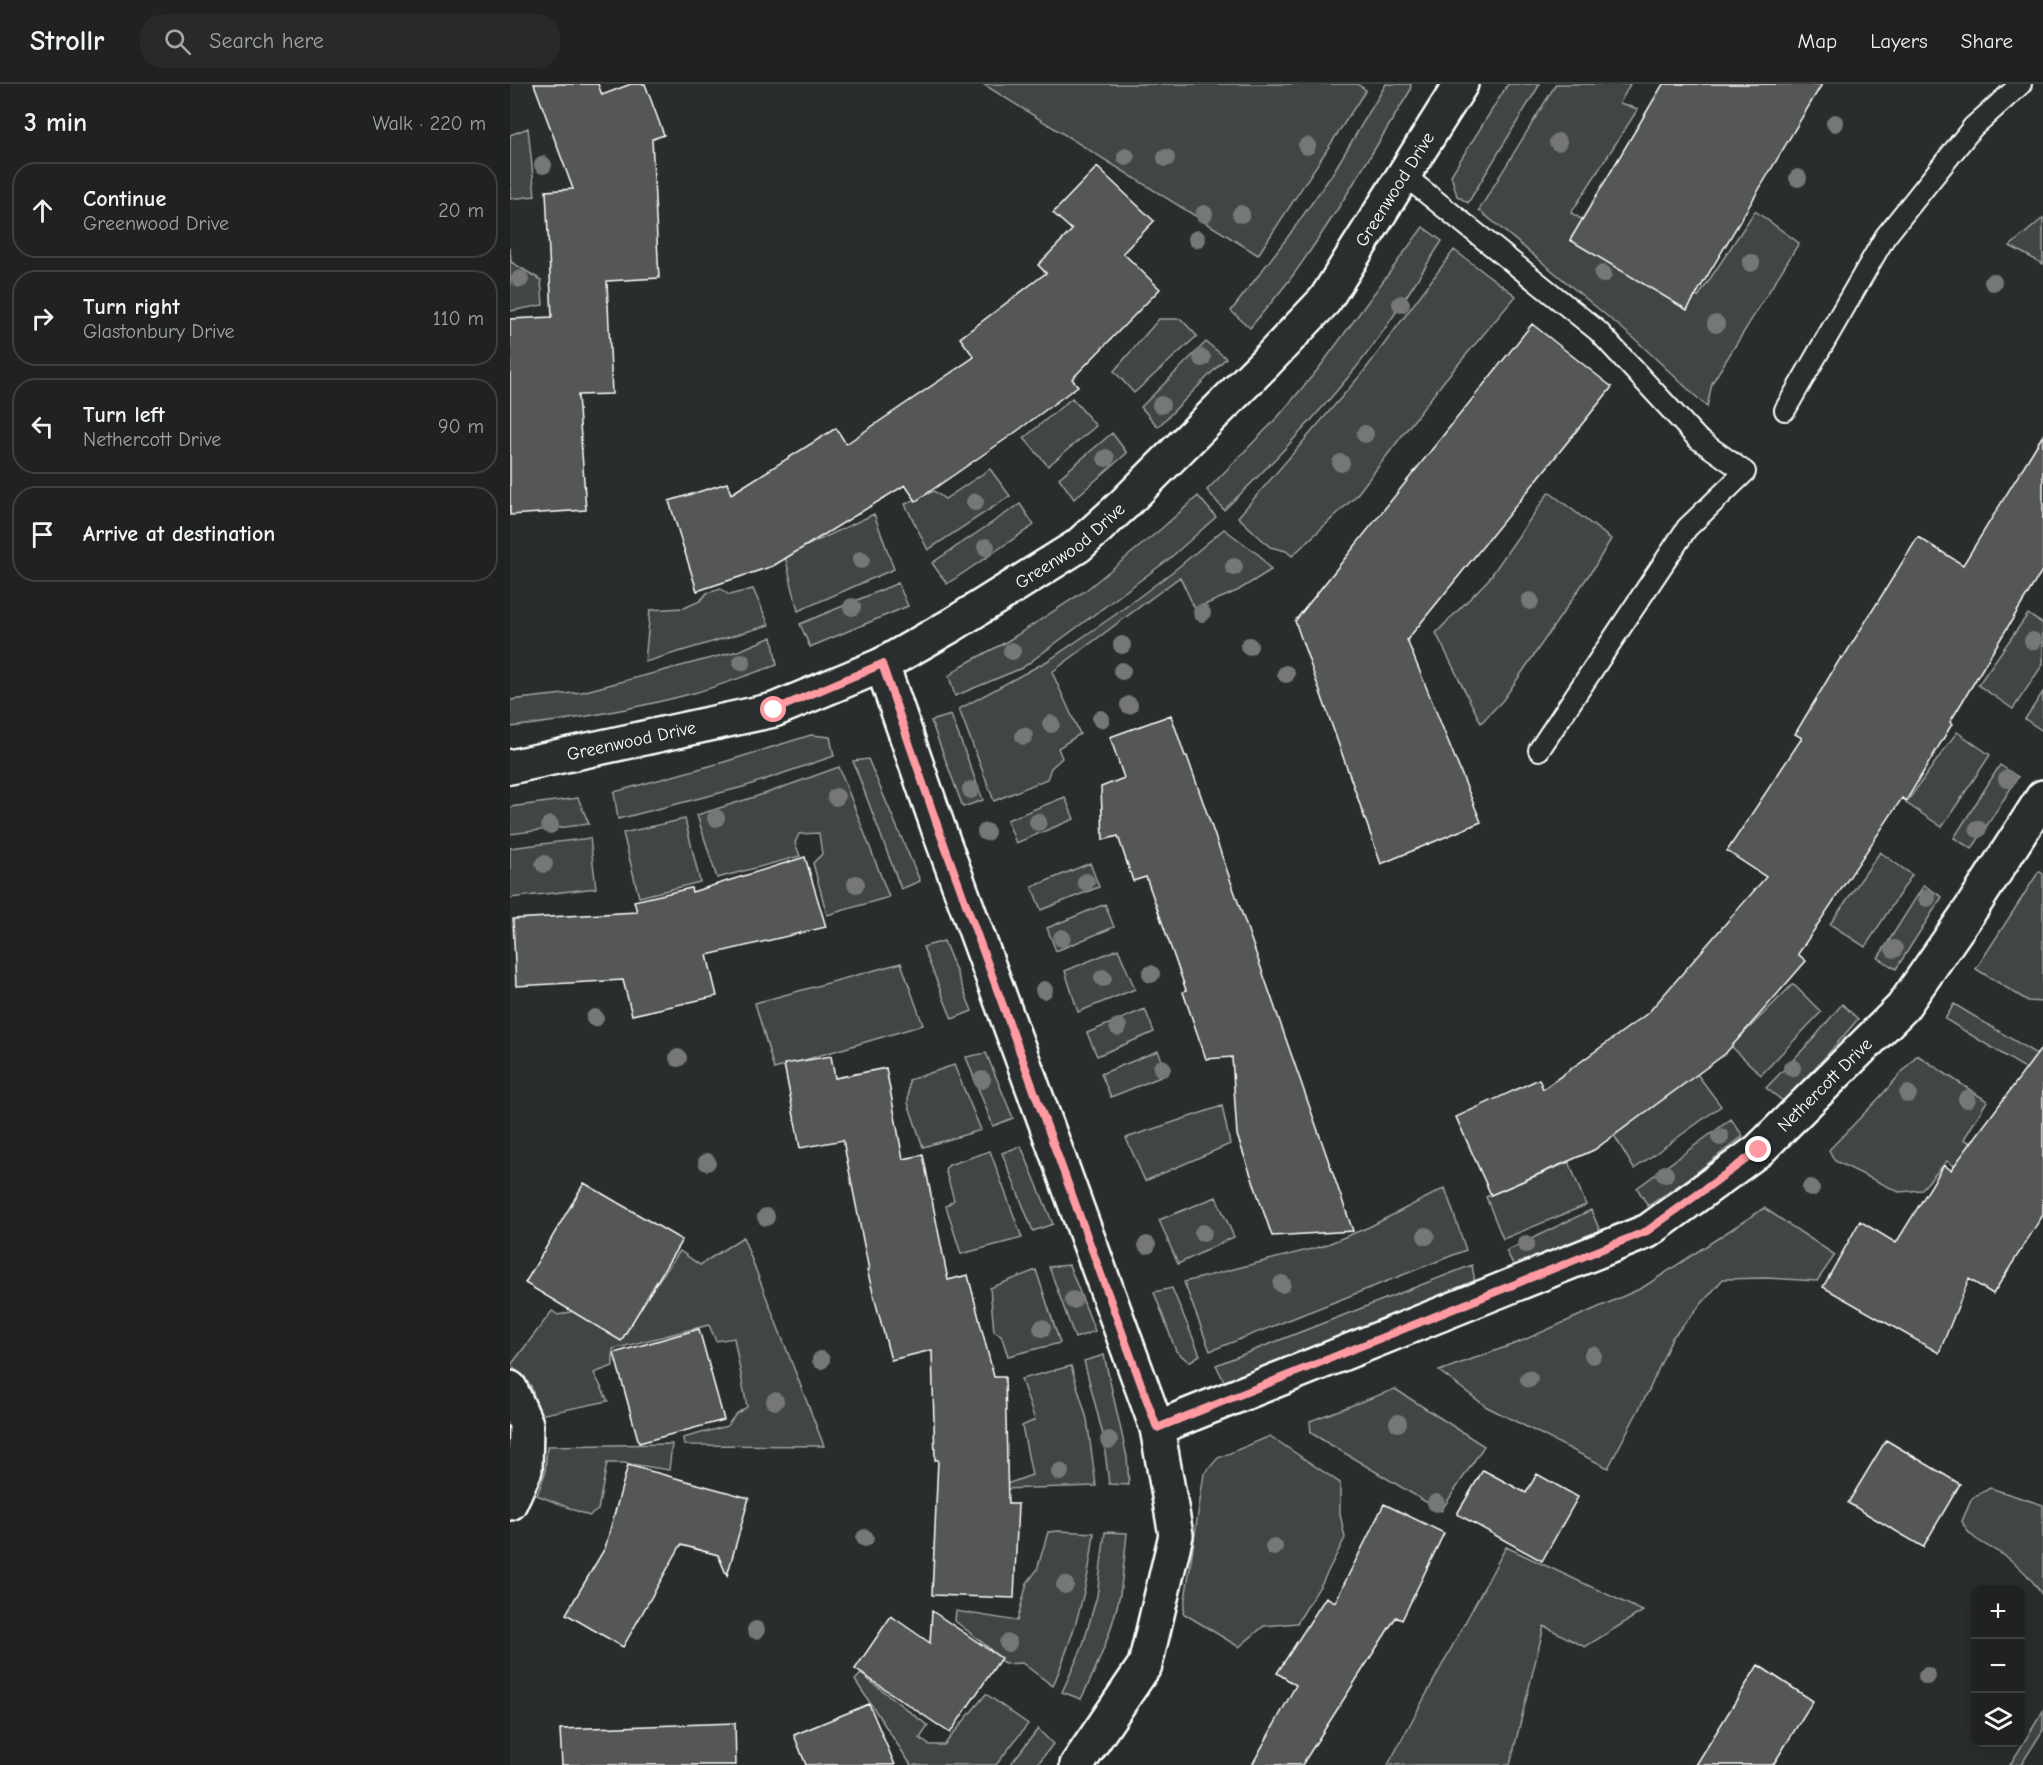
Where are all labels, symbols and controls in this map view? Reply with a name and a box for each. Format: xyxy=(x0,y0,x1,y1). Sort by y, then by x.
search box xyxy=(140,14,560,68)
text: Strollr xyxy=(30,25,104,57)
icon: search xyxy=(161,25,194,58)
text: Search here xyxy=(209,28,324,54)
text: Map xyxy=(1798,29,1837,53)
text: Layers xyxy=(1870,29,1928,53)
text: Share xyxy=(1961,29,2013,53)
text: 3 min xyxy=(24,108,87,138)
text: Walk · 220 m xyxy=(372,112,486,135)
street label: Greenwood Drive xyxy=(1351,128,1439,251)
text: Continue xyxy=(83,186,166,212)
icon: ahead xyxy=(26,194,59,227)
text: 20 m xyxy=(438,199,484,222)
text: Greenwood Drive xyxy=(83,212,229,235)
text: Turn right xyxy=(83,294,180,320)
icon: right xyxy=(26,302,59,335)
text: 110 m xyxy=(433,307,484,330)
text: Glastonbury Drive xyxy=(83,320,235,343)
text: Turn left xyxy=(83,402,165,428)
icon: left xyxy=(26,410,59,443)
text: 90 m xyxy=(438,415,484,438)
text: Nethercott Drive xyxy=(83,428,221,451)
street label: Greenwood Drive xyxy=(1011,499,1129,594)
icon: arrive xyxy=(26,518,59,551)
text: Arrive at destination xyxy=(83,521,275,547)
route start xyxy=(760,696,786,722)
street label: Greenwood Drive xyxy=(565,717,698,765)
street label: Nethercott Drive xyxy=(1773,1034,1877,1136)
route end xyxy=(1745,1136,1771,1162)
map controls xyxy=(1971,1585,2025,1747)
button: + xyxy=(1971,1585,2025,1639)
button: − xyxy=(1971,1639,2025,1693)
button: layers xyxy=(1971,1693,2025,1747)

